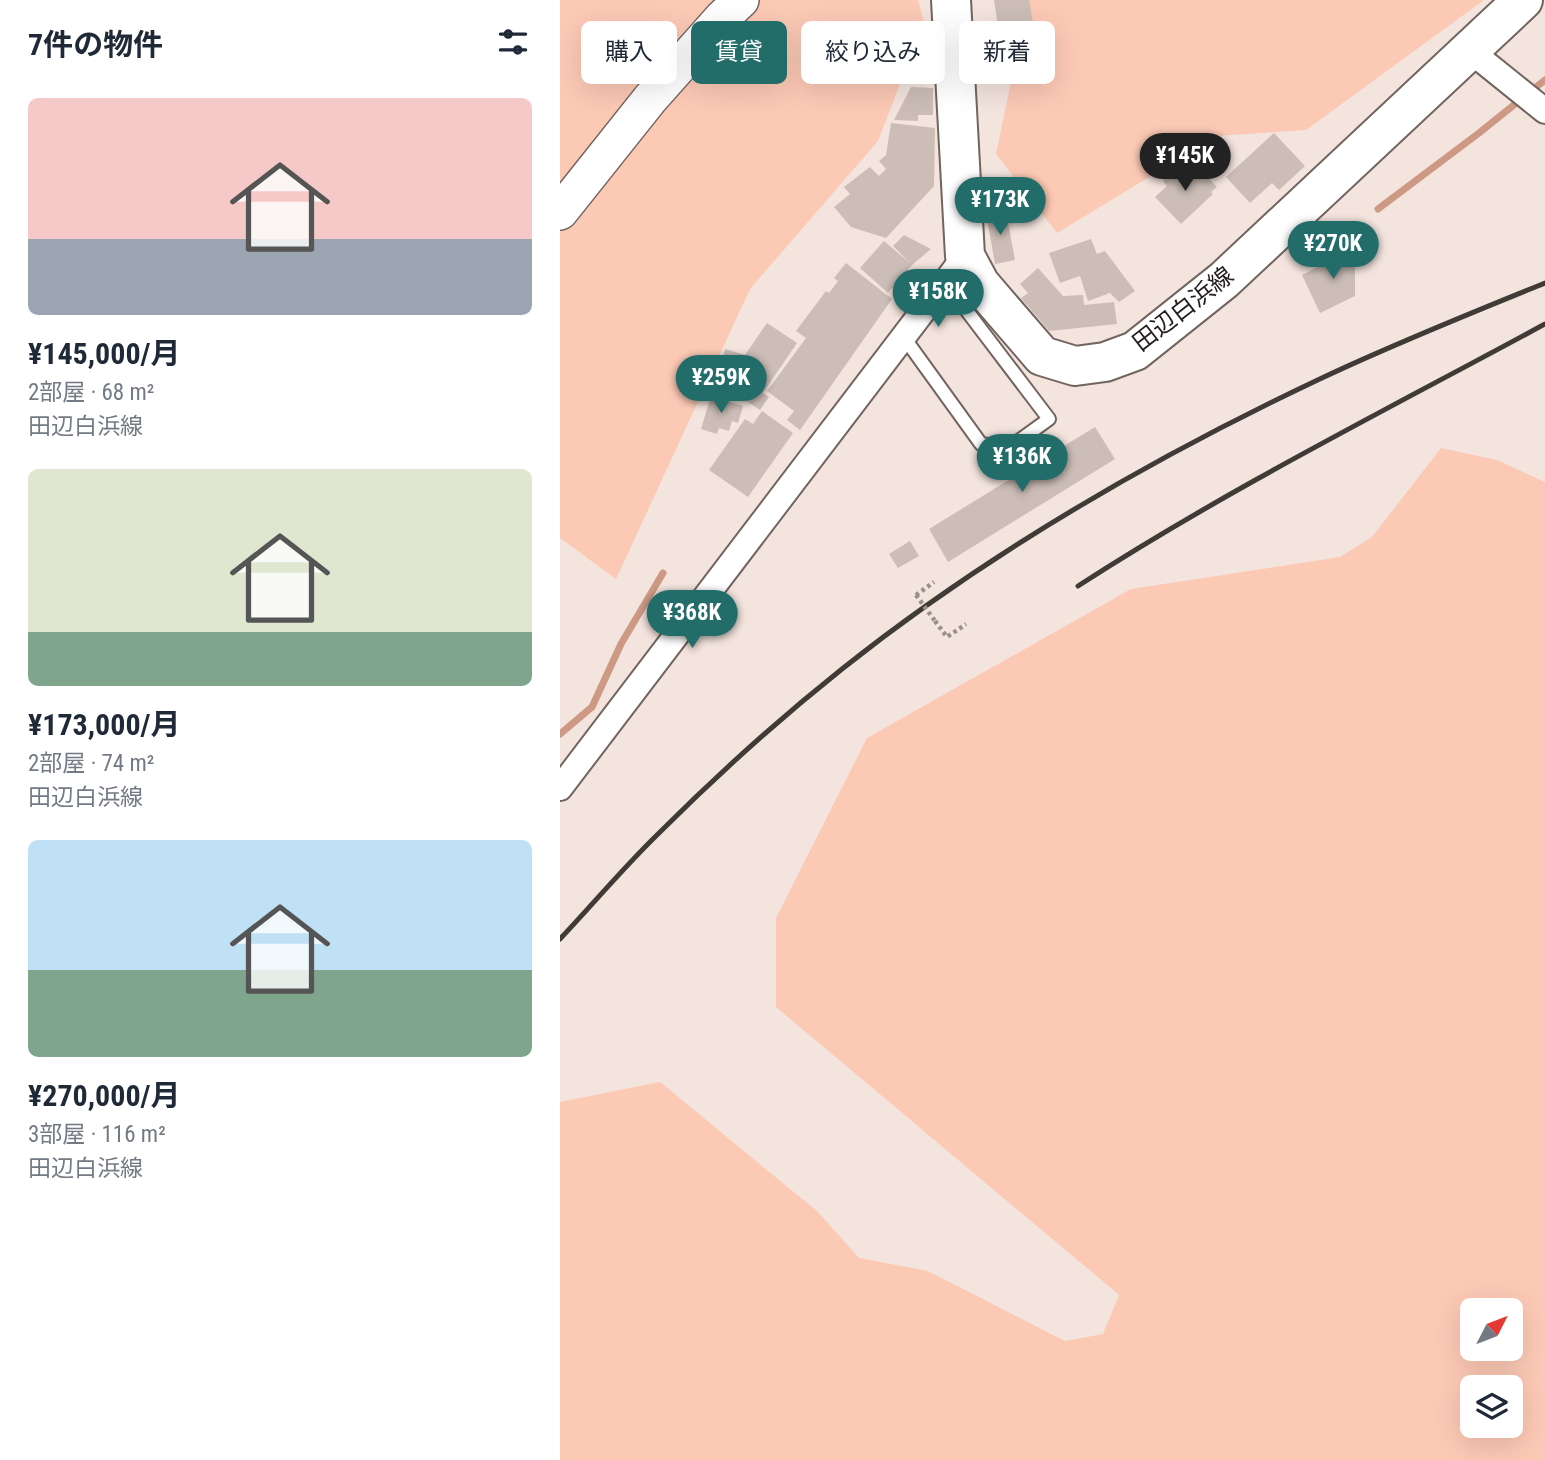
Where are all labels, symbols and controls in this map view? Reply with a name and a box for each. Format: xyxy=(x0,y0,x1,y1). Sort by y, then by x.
chip: 購入 xyxy=(581,21,677,84)
chip: 賃貸 xyxy=(691,21,787,84)
chip: 絞り込み xyxy=(801,21,945,84)
chip: 新着 xyxy=(959,21,1055,84)
icon: filters xyxy=(494,23,532,61)
text: 7件の物件 xyxy=(28,27,163,62)
pin: ¥145K xyxy=(1136,134,1234,193)
text: ¥145K xyxy=(1156,142,1214,169)
icon: home xyxy=(217,144,343,270)
pin: ¥173K xyxy=(951,177,1049,237)
text: ¥173K xyxy=(971,186,1029,213)
pin: ¥270K xyxy=(1284,222,1382,281)
text: ¥270K xyxy=(1304,230,1362,257)
street label: 田辺白浜線 xyxy=(1127,261,1239,357)
pin: ¥158K xyxy=(889,270,987,329)
text: ¥158K xyxy=(909,278,967,305)
text: ¥145,000/月 xyxy=(28,336,181,371)
pin: ¥259K xyxy=(672,356,770,415)
text: ¥259K xyxy=(692,364,750,391)
text: 2部屋 · 68 m² xyxy=(28,379,154,406)
text: 田辺白浜線 xyxy=(28,413,143,440)
pin: ¥136K xyxy=(973,434,1071,494)
text: ¥136K xyxy=(993,443,1051,470)
icon: home xyxy=(217,515,343,641)
pin: ¥368K xyxy=(643,590,741,650)
text: ¥368K xyxy=(663,599,721,626)
text: ¥173,000/月 xyxy=(28,707,181,742)
text: 2部屋 · 74 m² xyxy=(28,750,154,777)
text: 田辺白浜線 xyxy=(28,784,143,811)
icon: home xyxy=(217,886,343,1012)
text: ¥270,000/月 xyxy=(28,1078,181,1113)
text: 3部屋 · 116 m² xyxy=(28,1121,166,1148)
text: 田辺白浜線 xyxy=(28,1155,143,1182)
north arrow xyxy=(1460,1298,1522,1362)
map controls xyxy=(1460,1298,1523,1438)
button: layers xyxy=(1460,1375,1523,1438)

